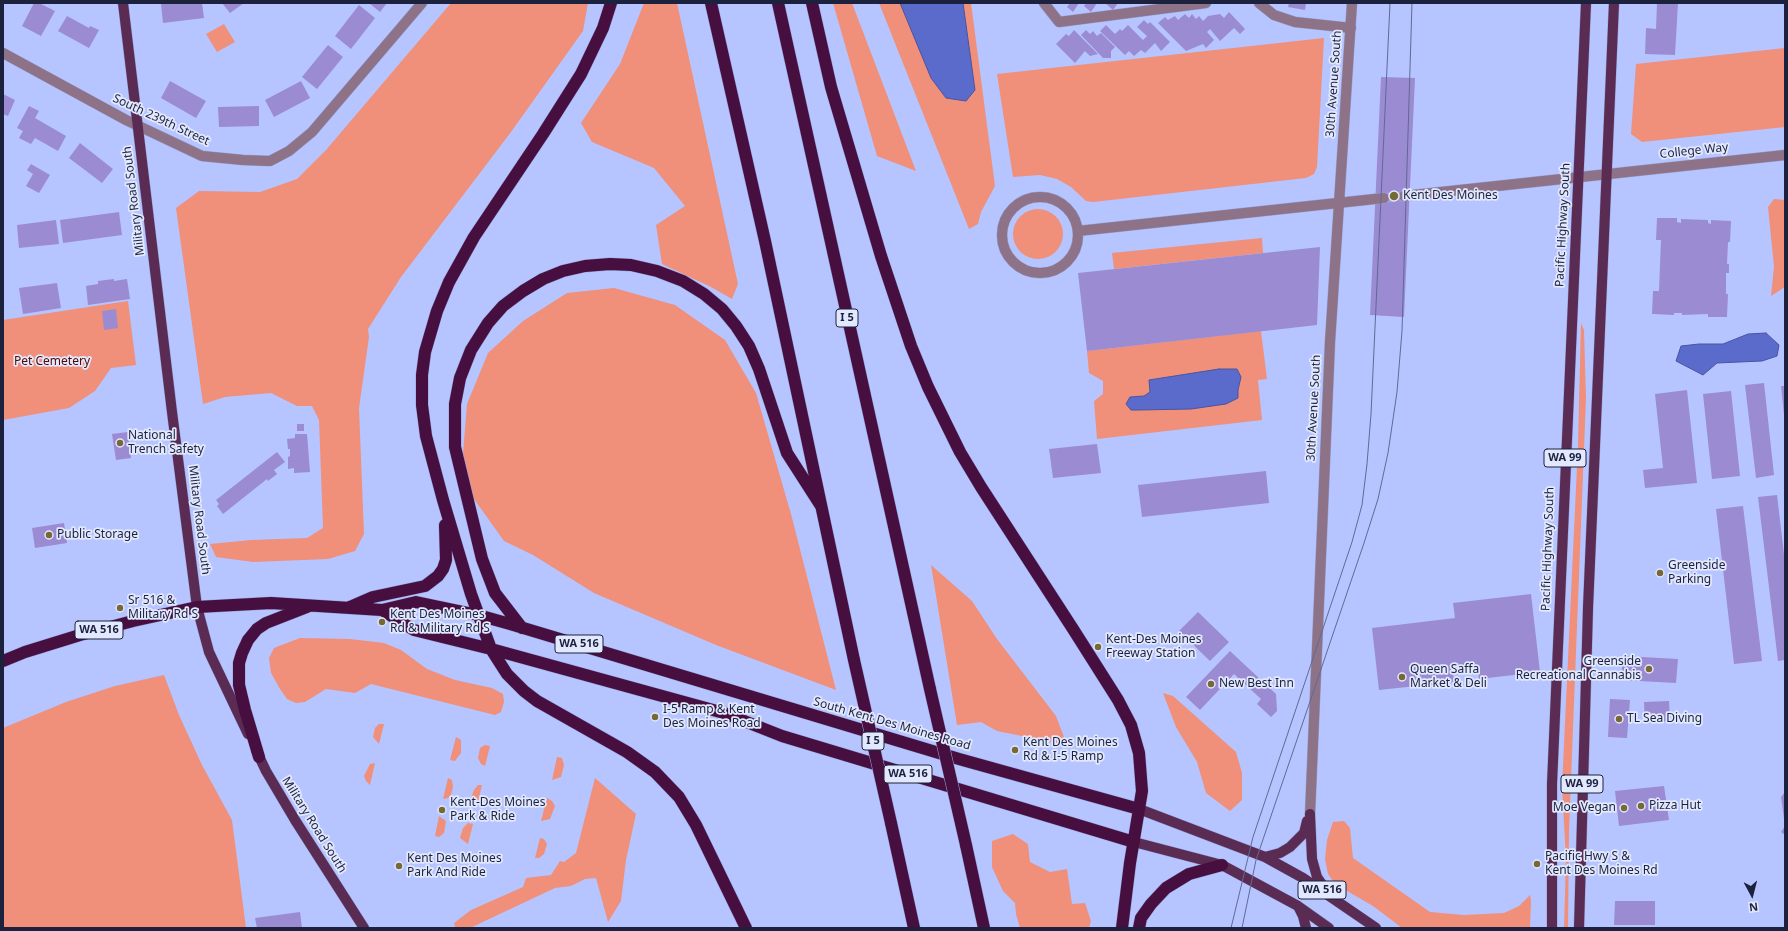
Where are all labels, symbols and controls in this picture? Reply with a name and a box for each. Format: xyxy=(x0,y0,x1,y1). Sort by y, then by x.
street label: 30th Avenue South xyxy=(1323,30,1345,138)
street label: South 239th Street xyxy=(110,91,212,149)
street label: College Way xyxy=(1659,140,1729,162)
street label: Military Road South xyxy=(120,145,148,257)
street label: Pacific Highway South xyxy=(1553,163,1573,287)
place label: Kent Des Moines xyxy=(1403,189,1498,203)
marker: Kent Des Moines xyxy=(1388,190,1400,202)
road number: I 5 xyxy=(836,309,858,327)
street label: 30th Avenue South xyxy=(1304,354,1324,462)
park label: Pet Cemetery xyxy=(14,355,90,369)
place label: National Trench Safety xyxy=(128,429,204,457)
marker: National Trench Safety xyxy=(115,438,125,448)
road number: WA 99 xyxy=(1544,449,1586,467)
street label: Military Road South xyxy=(185,464,213,576)
street label: Pacific Highway South xyxy=(1539,487,1557,611)
place label: Public Storage xyxy=(57,528,138,542)
marker: Public Storage xyxy=(44,530,54,540)
place label: Greenside Parking xyxy=(1668,559,1725,587)
marker: Greenside Parking xyxy=(1655,568,1665,578)
place label: Sr 516 & Military Rd S xyxy=(128,594,198,622)
marker: Sr 516 & Military Rd S xyxy=(115,603,125,613)
place label: Kent Des Moines Rd & Military Rd S xyxy=(390,608,490,636)
marker: Kent Des Moines Rd & Military Rd S xyxy=(377,617,387,627)
road number: WA 516 xyxy=(75,621,123,639)
place label: Kent-Des Moines Freeway Station xyxy=(1106,633,1201,661)
road number: WA 516 xyxy=(555,635,603,653)
marker: Kent-Des Moines Freeway Station xyxy=(1093,642,1103,652)
place label: Greenside Recreational Cannabis xyxy=(1516,655,1641,683)
place label: Queen Saffa Market & Deli xyxy=(1410,663,1487,691)
marker: Greenside Recreational Cannabis xyxy=(1644,664,1654,674)
marker: Queen Saffa Market & Deli xyxy=(1397,672,1407,682)
place label: New Best Inn xyxy=(1219,677,1294,691)
marker: New Best Inn xyxy=(1206,679,1216,689)
street label: South Kent Des Moines Road xyxy=(812,695,972,753)
place label: I-5 Ramp & Kent Des Moines Road xyxy=(663,703,761,731)
marker: I-5 Ramp & Kent Des Moines Road xyxy=(650,712,660,722)
place label: TL Sea Diving xyxy=(1627,712,1702,726)
marker: TL Sea Diving xyxy=(1614,714,1624,724)
road number: I 5 xyxy=(862,732,884,750)
place label: Kent Des Moines Rd & I-5 Ramp xyxy=(1023,736,1118,764)
marker: Kent Des Moines Rd & I-5 Ramp xyxy=(1010,745,1020,755)
road number: WA 516 xyxy=(884,765,932,783)
street label: Military Road South xyxy=(279,774,349,876)
road number: WA 99 xyxy=(1561,775,1603,793)
place label: Kent-Des Moines Park & Ride xyxy=(450,796,545,824)
place label: Pizza Hut xyxy=(1649,799,1701,813)
place label: Moe Vegan xyxy=(1553,801,1616,815)
marker: Pizza Hut xyxy=(1636,801,1646,811)
marker: Moe Vegan xyxy=(1619,803,1629,813)
marker: Kent-Des Moines Park & Ride xyxy=(437,805,447,815)
place label: Pacific Hwy S & Kent Des Moines Rd xyxy=(1545,850,1658,878)
place label: Kent Des Moines Park And Ride xyxy=(407,852,502,880)
marker: Pacific Hwy S & Kent Des Moines Rd xyxy=(1532,859,1542,869)
marker: Kent Des Moines Park And Ride xyxy=(394,861,404,871)
north arrow xyxy=(1732,875,1772,915)
road number: WA 516 xyxy=(1298,881,1346,899)
text: N xyxy=(1748,899,1759,915)

